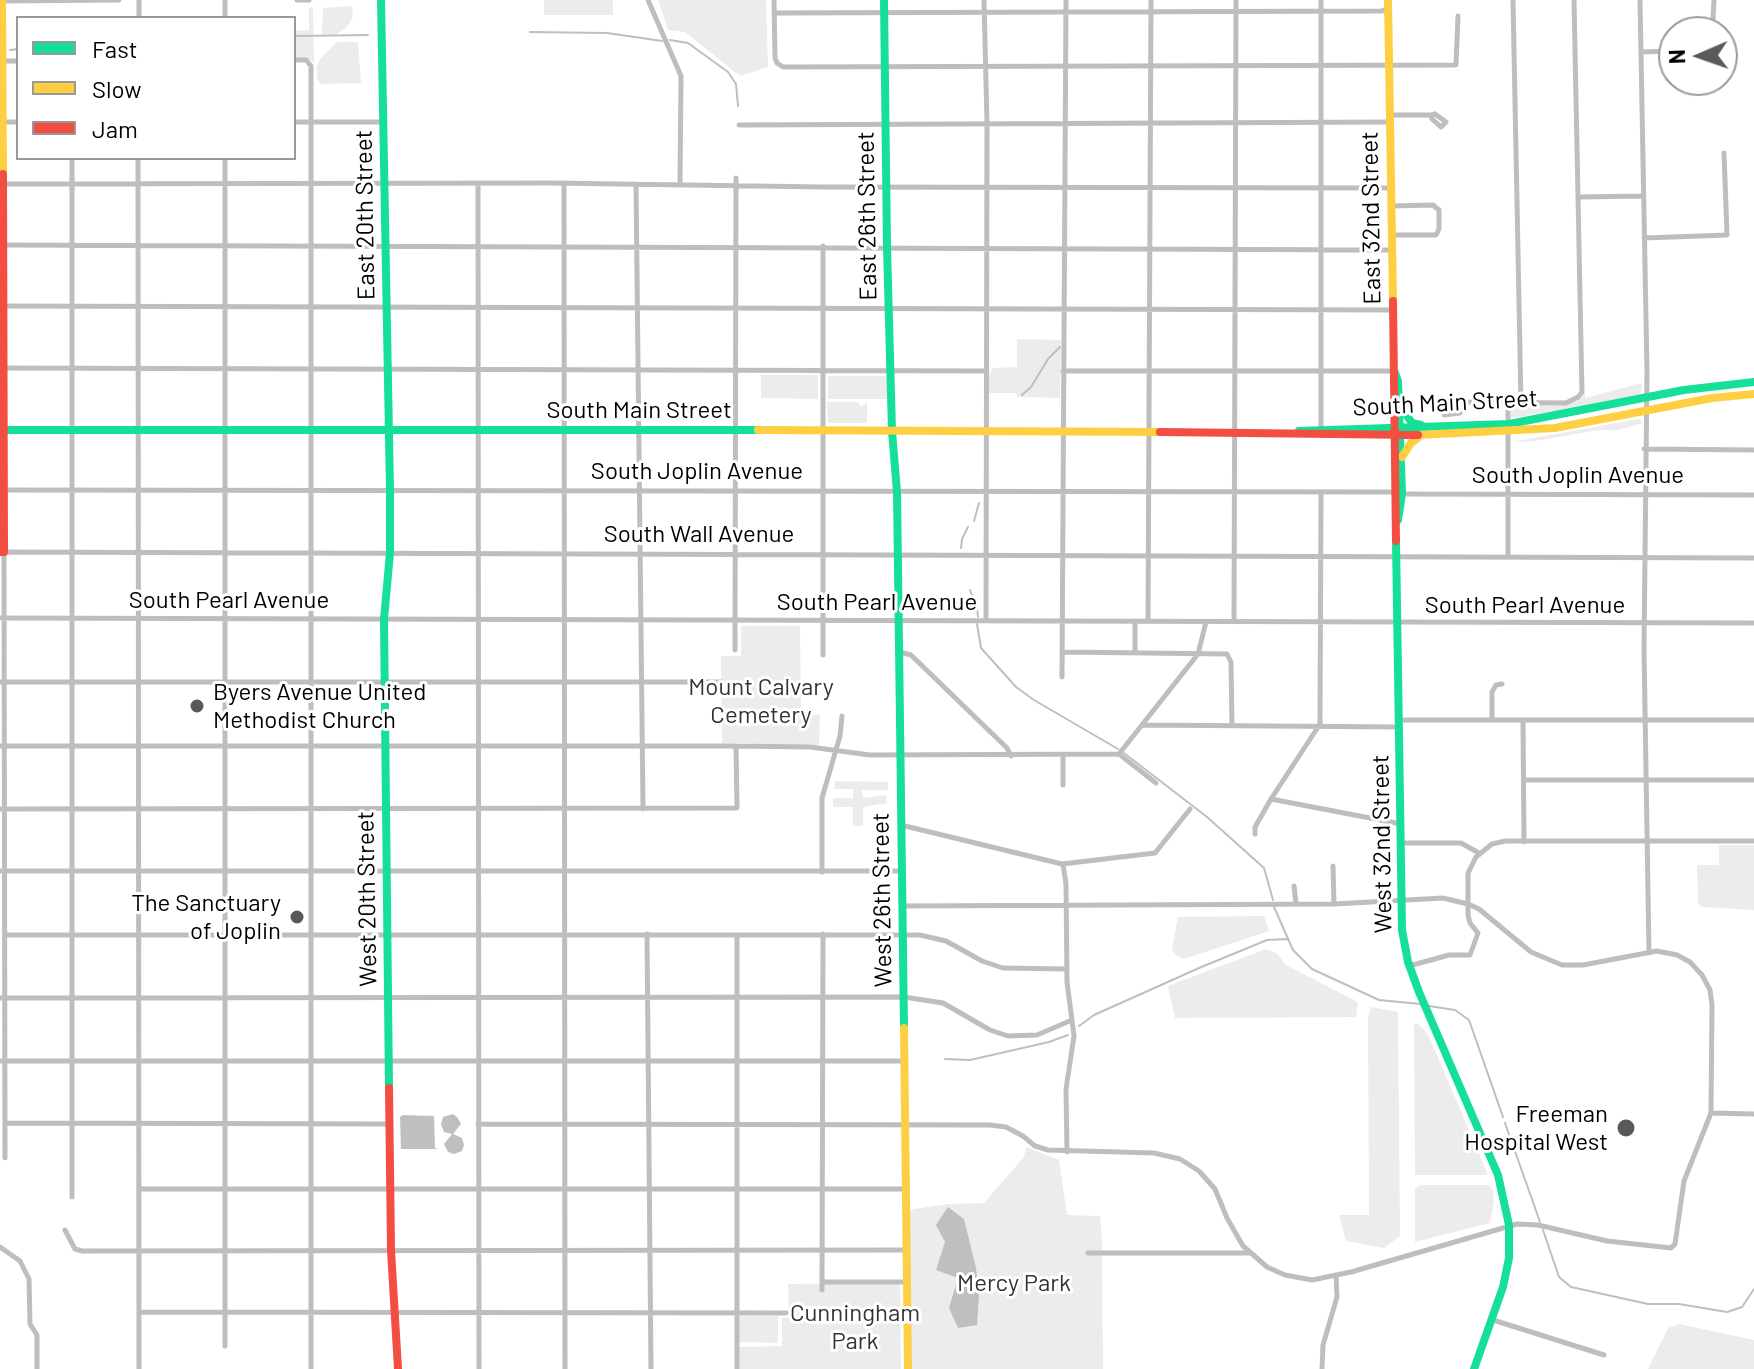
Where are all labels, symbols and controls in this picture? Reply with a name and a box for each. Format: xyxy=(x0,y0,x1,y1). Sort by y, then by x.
legend xyxy=(16,16,296,160)
north arrow xyxy=(1658,16,1738,96)
text: Fast xyxy=(92,34,137,63)
text: N xyxy=(1663,49,1689,65)
text: Slow xyxy=(92,74,141,103)
text: Jam xyxy=(92,114,138,143)
street label: East 20th Street xyxy=(349,130,381,300)
street label: East 26th Street xyxy=(851,131,883,301)
street label: East 32nd Street xyxy=(1355,131,1387,305)
street label: South Main Street xyxy=(1352,384,1538,422)
street label: South Main Street xyxy=(546,396,732,424)
street label: South Joplin Avenue xyxy=(591,457,803,485)
street label: South Joplin Avenue xyxy=(1472,461,1684,489)
street label: South Wall Avenue xyxy=(604,520,794,548)
street label: South Pearl Avenue xyxy=(129,586,329,614)
street label: South Pearl Avenue xyxy=(777,588,977,616)
street label: South Pearl Avenue xyxy=(1425,591,1625,619)
park label: Mount Calvary Cemetery xyxy=(688,673,834,729)
place label: Byers Avenue United Methodist Church xyxy=(213,678,426,734)
marker: Byers Avenue United Methodist Church xyxy=(188,697,206,715)
street label: West 32nd Street xyxy=(1366,754,1398,934)
street label: West 20th Street xyxy=(351,811,383,987)
street label: West 26th Street xyxy=(866,812,898,988)
place label: The Sanctuary of Joplin xyxy=(131,889,281,945)
marker: The Sanctuary of Joplin xyxy=(288,908,306,926)
place label: Freeman Hospital West xyxy=(1464,1100,1608,1156)
marker: Freeman Hospital West xyxy=(1615,1117,1637,1139)
park label: Mercy Park xyxy=(957,1269,1071,1297)
park label: Cunningham Park xyxy=(790,1299,920,1355)

